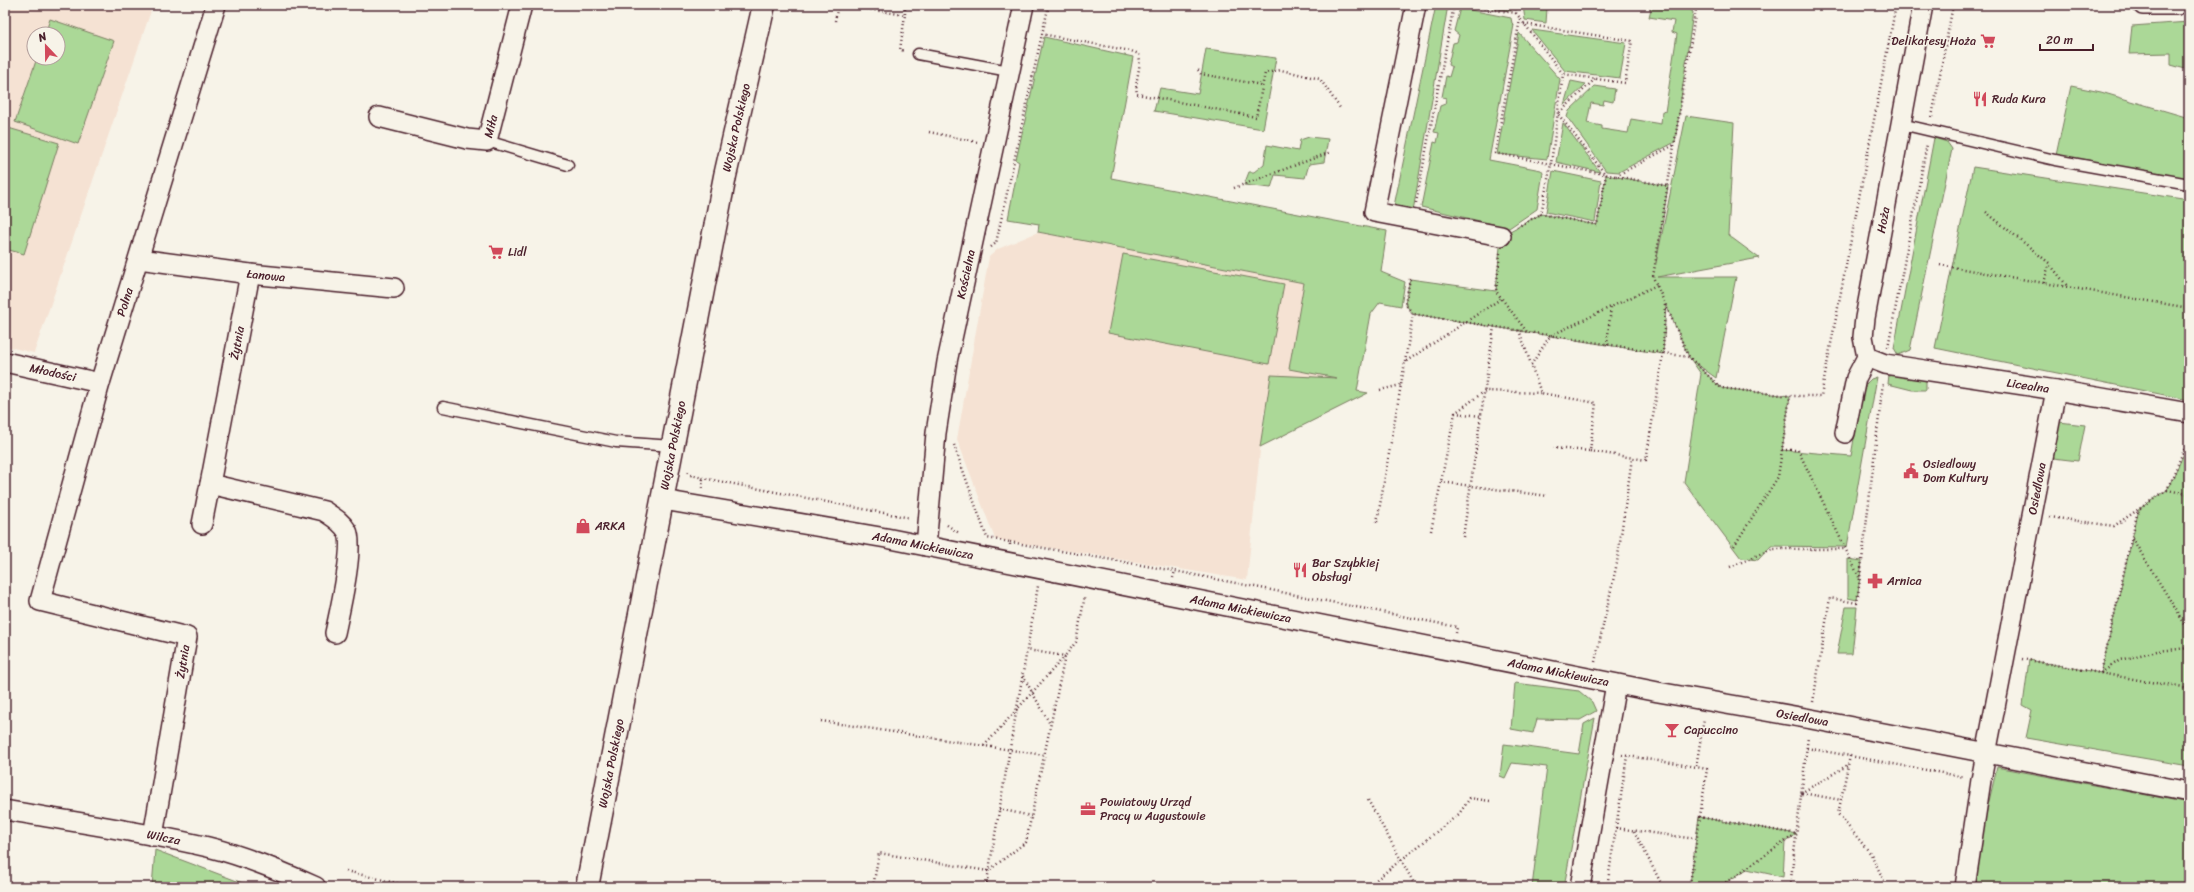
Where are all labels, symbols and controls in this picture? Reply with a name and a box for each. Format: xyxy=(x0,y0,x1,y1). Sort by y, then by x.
north arrow xyxy=(26,26,66,66)
scale bar xyxy=(2040,26,2093,52)
text: N xyxy=(34,27,50,48)
text: 20 m xyxy=(2046,29,2073,51)
place label: Delikatesy Hoża xyxy=(1891,30,1976,52)
supermarket icon: Delikatesy Hoża xyxy=(1979,32,1997,50)
street label: Wojska Polskiego xyxy=(715,81,757,174)
place label: Ruda Kura xyxy=(1992,88,2046,110)
restaurant icon: Ruda Kura xyxy=(1971,90,1989,108)
street label: Miła xyxy=(477,111,505,140)
street label: Hoża xyxy=(1870,204,1897,235)
place label: Lidl xyxy=(508,241,527,263)
supermarket icon: Lidl xyxy=(487,243,505,261)
street label: Kościelna xyxy=(950,248,982,301)
street label: Łanowa xyxy=(245,263,286,288)
street label: Polna xyxy=(110,284,140,319)
street label: Żytnia xyxy=(223,323,251,362)
street label: Młodości xyxy=(27,357,79,389)
street label: Licealna xyxy=(2005,372,2051,400)
street label: Wojska Polskiego xyxy=(653,399,692,492)
place label: Osiedlowy Dom Kultury xyxy=(1923,453,1989,489)
street label: Osiedlowa xyxy=(2021,461,2053,517)
public building icon: Osiedlowy Dom Kultury xyxy=(1902,462,1920,480)
place label: ARKA xyxy=(594,515,625,537)
shop icon: ARKA xyxy=(574,517,592,535)
street label: Adama Mickiewicza xyxy=(870,525,976,566)
place label: Bar Szybkiej Obsługi xyxy=(1312,552,1379,588)
restaurant icon: Bar Szybkiej Obsługi xyxy=(1291,561,1309,579)
place label: Arnica xyxy=(1886,570,1923,592)
pharmacy icon: Arnica xyxy=(1866,572,1884,590)
street label: Adama Mickiewicza xyxy=(1187,588,1293,630)
street label: Żytnia xyxy=(169,642,197,680)
street label: Adama Mickiewicza xyxy=(1505,651,1611,693)
street label: Osiedlowa xyxy=(1774,702,1830,733)
street label: Wojska Polskiego xyxy=(592,717,630,810)
place label: Capuccino xyxy=(1684,719,1738,741)
bar icon: Capuccino xyxy=(1663,721,1681,739)
place label: Powiatowy Urząd Pracy w Augustowie xyxy=(1100,791,1206,827)
office icon: Powiatowy Urząd Pracy w Augustowie xyxy=(1079,800,1097,818)
street label: Wilcza xyxy=(145,823,183,852)

